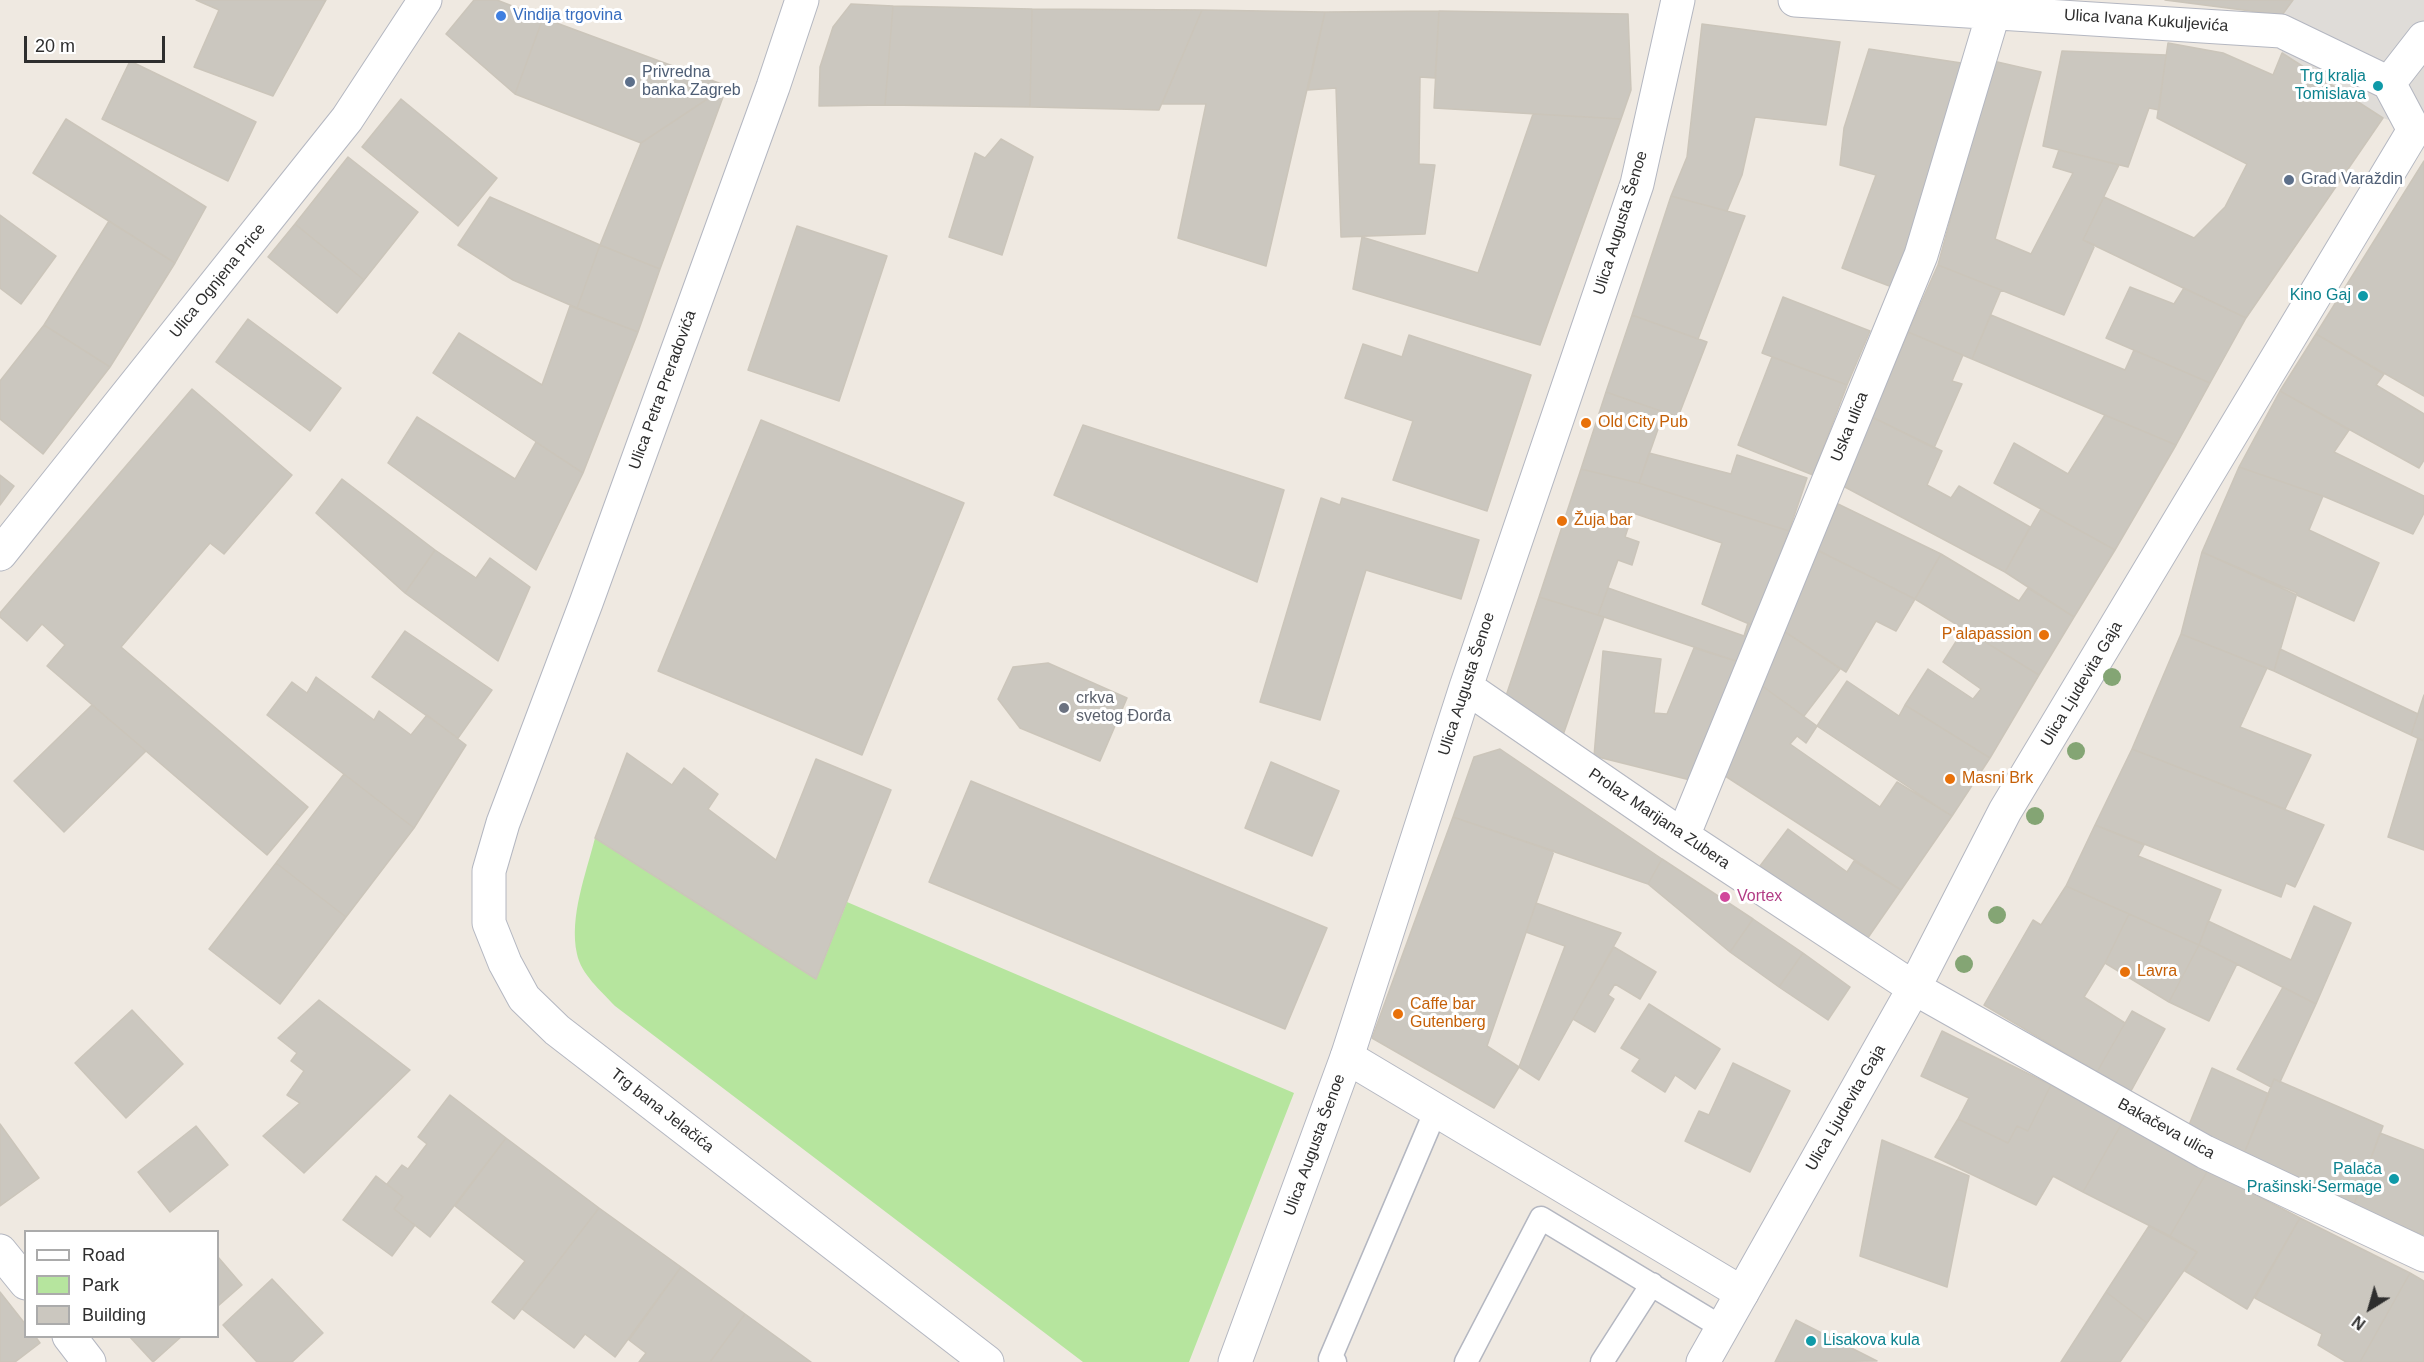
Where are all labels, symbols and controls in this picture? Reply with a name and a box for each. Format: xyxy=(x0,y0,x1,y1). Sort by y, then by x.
place label: Vindija trgovina xyxy=(513,6,622,26)
street label: Ulica Ivana Kukuljevića xyxy=(2063,6,2229,36)
marker: Vindija trgovina xyxy=(494,9,508,23)
scale bar xyxy=(27,24,168,62)
text: 20 m xyxy=(35,36,75,56)
place label: Privredna banka Zagreb xyxy=(642,63,741,101)
place label: Trg kralja Tomislava xyxy=(2295,67,2366,105)
marker: Privredna banka Zagreb xyxy=(623,75,637,89)
marker: Trg kralja Tomislava xyxy=(2371,79,2385,93)
street label: Ulica Augusta Šenoe xyxy=(1590,149,1652,297)
place label: Grad Varaždin xyxy=(2301,170,2403,190)
marker: Grad Varaždin xyxy=(2282,173,2296,187)
street label: Ulica Ognjena Price xyxy=(166,220,270,342)
place label: Kino Gaj xyxy=(2290,286,2351,306)
marker: Kino Gaj xyxy=(2356,289,2370,303)
street label: Ulica Petra Preradovića xyxy=(625,308,701,472)
street label: Uska ulica xyxy=(1827,389,1873,465)
place label: Old City Pub xyxy=(1598,413,1688,433)
marker: Old City Pub xyxy=(1579,416,1593,430)
place label: Žuja bar xyxy=(1574,511,1633,531)
marker: Žuja bar xyxy=(1555,514,1569,528)
street label: Ulica Augusta Šenoe xyxy=(1435,610,1499,758)
street label: Ulica Ljudevita Gaja xyxy=(2037,618,2127,750)
place label: P'alapassion xyxy=(1942,625,2032,645)
marker: P'alapassion xyxy=(2037,628,2051,642)
place label: crkva svetog Đorđa xyxy=(1076,689,1171,727)
marker: crkva svetog Đorđa xyxy=(1057,701,1071,715)
street label: Prolaz Marijana Zubera xyxy=(1585,765,1733,873)
place label: Masni Brk xyxy=(1962,769,2033,789)
marker: Masni Brk xyxy=(1943,772,1957,786)
place label: Vortex xyxy=(1737,887,1782,907)
marker: Vortex xyxy=(1718,890,1732,904)
place label: Lavra xyxy=(2137,962,2177,982)
marker: Lavra xyxy=(2118,965,2132,979)
place label: Caffe bar Gutenberg xyxy=(1410,995,1486,1033)
marker: Caffe bar Gutenberg xyxy=(1391,1007,1405,1021)
street label: Ulica Ljudevita Gaja xyxy=(1802,1042,1890,1174)
street label: Trg bana Jelačića xyxy=(607,1065,717,1157)
street label: Ulica Augusta Šenoe xyxy=(1280,1072,1350,1218)
street label: Bakačeva ulica xyxy=(2114,1095,2218,1163)
place label: Palača Prašinski-Sermage xyxy=(2247,1160,2382,1198)
marker: Palača Prašinski-Sermage xyxy=(2387,1172,2401,1186)
legend xyxy=(24,1230,219,1338)
text: Road xyxy=(82,1245,125,1265)
text: Park xyxy=(82,1275,119,1295)
north arrow xyxy=(2340,1278,2400,1338)
text: Building xyxy=(82,1305,146,1325)
text: N xyxy=(2349,1313,2369,1333)
place label: Lisakova kula xyxy=(1823,1331,1920,1351)
marker: Lisakova kula xyxy=(1804,1334,1818,1348)

